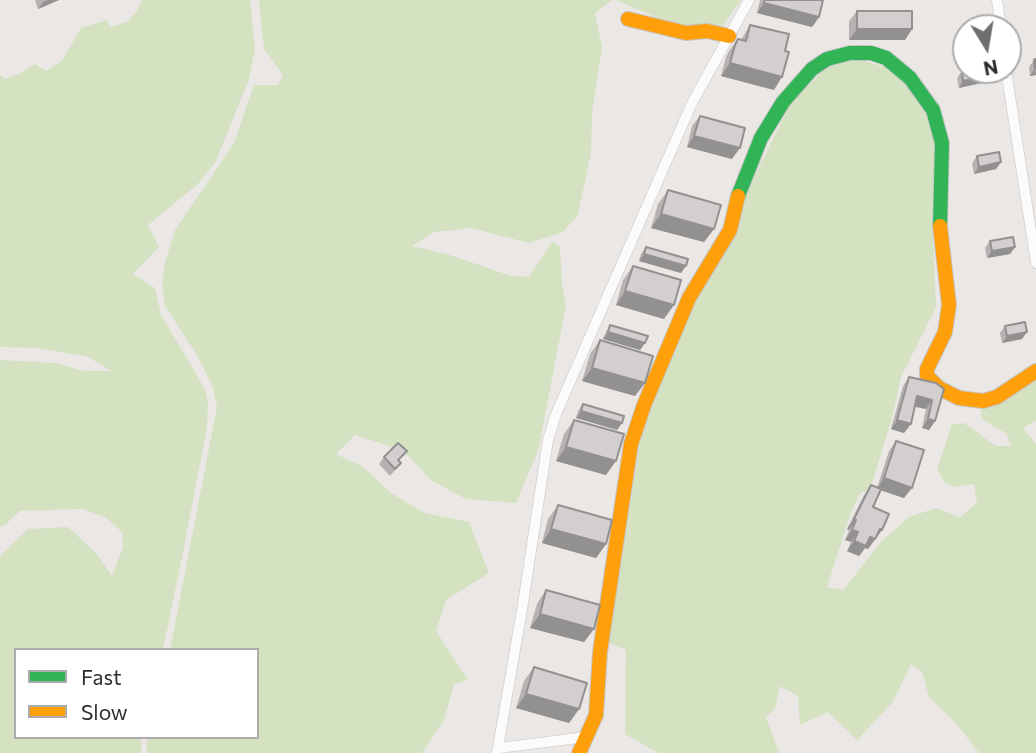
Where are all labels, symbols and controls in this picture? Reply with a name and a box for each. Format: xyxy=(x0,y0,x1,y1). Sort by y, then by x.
north arrow xyxy=(952,14,1022,84)
text: N xyxy=(982,55,1000,81)
legend xyxy=(14,648,259,739)
text: Fast xyxy=(81,664,122,689)
text: Slow xyxy=(81,699,128,724)

